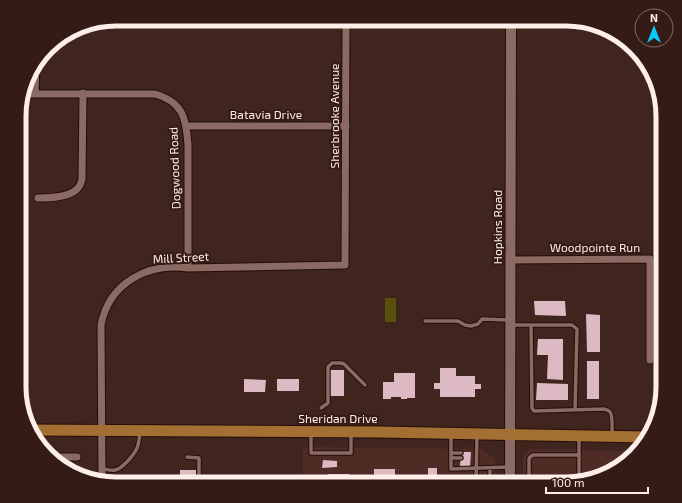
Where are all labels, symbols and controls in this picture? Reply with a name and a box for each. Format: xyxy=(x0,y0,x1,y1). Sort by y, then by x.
north arrow xyxy=(634,8,674,48)
text: N xyxy=(650,11,658,24)
street label: Sherbrooke Avenue xyxy=(327,63,341,169)
street label: Batavia Drive xyxy=(230,107,302,121)
street label: Dogwood Road xyxy=(166,127,182,209)
street label: Hopkins Road xyxy=(490,190,504,264)
street label: Woodpointe Run xyxy=(550,240,640,254)
street label: Mill Street xyxy=(152,249,210,265)
street label: Sheridan Drive xyxy=(298,411,378,425)
scale bar xyxy=(546,469,648,495)
text: 100 m xyxy=(552,475,584,489)

